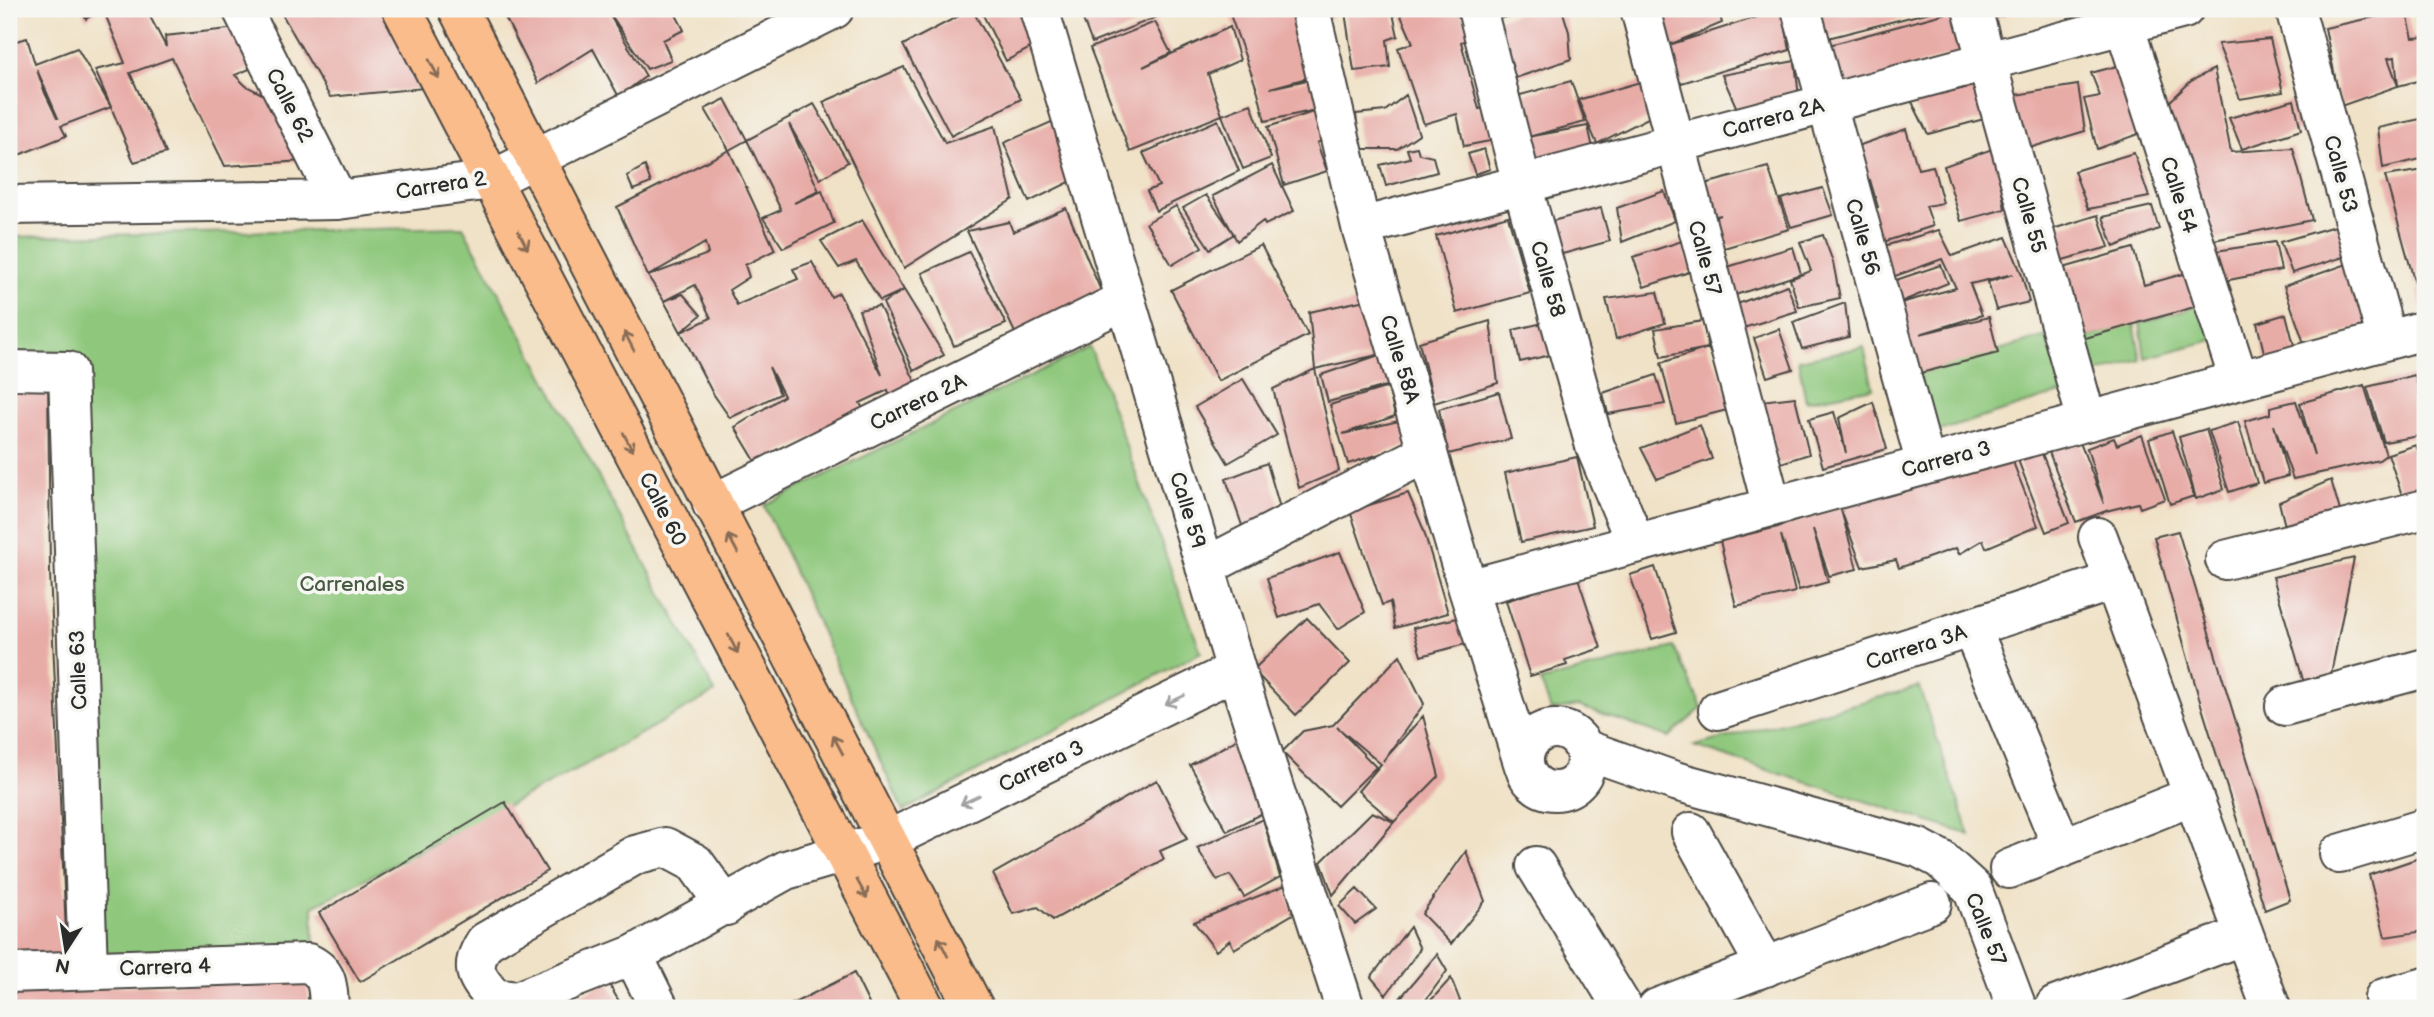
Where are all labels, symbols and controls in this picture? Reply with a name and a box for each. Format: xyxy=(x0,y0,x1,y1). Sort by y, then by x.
one-way arrow xyxy=(428,58,441,79)
street label: Calle 62 xyxy=(260,64,319,147)
street label: Carrera 2A xyxy=(1720,93,1827,144)
street label: Calle 53 xyxy=(2318,133,2363,216)
street label: Calle 54 xyxy=(2154,154,2203,237)
street label: Carrera 2 xyxy=(394,166,489,205)
street label: Calle 55 xyxy=(2006,174,2051,256)
street label: Calle 56 xyxy=(1840,196,1885,279)
street label: Calle 57 xyxy=(1683,218,1727,299)
one-way arrow xyxy=(517,229,531,250)
street label: Calle 58 xyxy=(1525,238,1570,320)
street label: Calle 58A xyxy=(1374,312,1425,407)
one-way arrow xyxy=(622,331,635,352)
street label: Carrera 2A xyxy=(866,368,971,436)
one-way arrow xyxy=(622,431,636,452)
street label: Carrera 3 xyxy=(1899,436,1994,483)
street label: Calle 60 xyxy=(633,468,692,550)
street label: Calle 59 xyxy=(1164,469,1211,551)
one-way arrow xyxy=(725,534,739,555)
park label: Carrenales xyxy=(299,572,405,597)
street label: Carrera 3A xyxy=(1863,619,1970,676)
street label: Calle 63 xyxy=(65,630,92,710)
one-way arrow xyxy=(727,633,741,654)
one-way arrow xyxy=(1165,694,1186,708)
one-way arrow xyxy=(831,735,845,756)
street label: Carrera 3 xyxy=(995,735,1088,798)
one-way arrow xyxy=(960,793,981,807)
one-way arrow xyxy=(855,878,869,898)
street label: Calle 57 xyxy=(1960,889,2012,970)
north arrow xyxy=(32,916,102,986)
one-way arrow xyxy=(935,937,949,958)
text: N xyxy=(53,952,72,978)
street label: Carrera 4 xyxy=(119,953,211,982)

